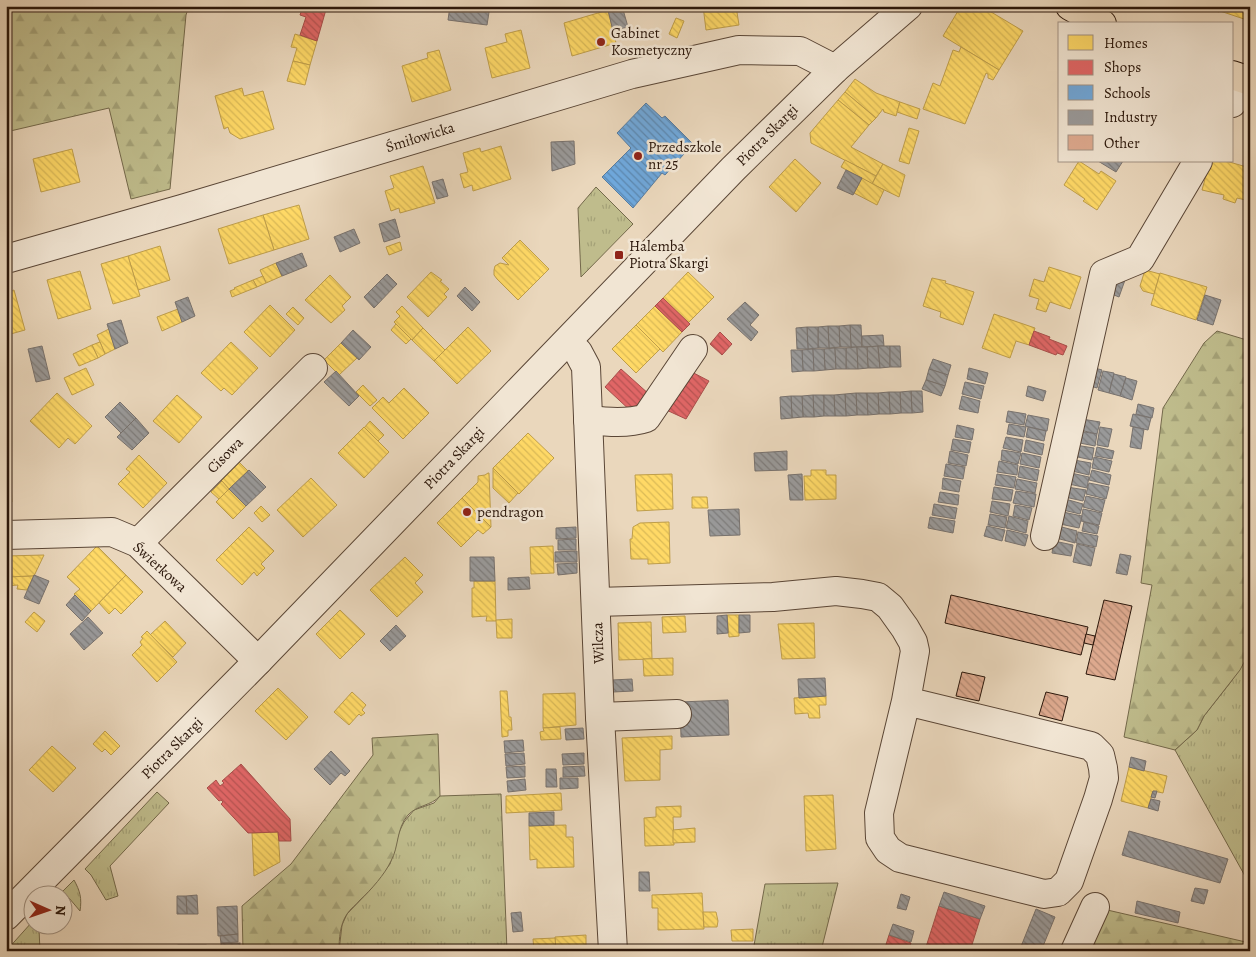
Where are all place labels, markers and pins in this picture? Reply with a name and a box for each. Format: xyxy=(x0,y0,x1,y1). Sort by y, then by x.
place label: Gabinet Kosmetyczny xyxy=(611,23,692,60)
marker: Gabinet Kosmetyczny xyxy=(595,36,607,48)
place label: Przedszkole nr 25 xyxy=(648,137,722,174)
marker: Przedszkole nr 25 xyxy=(632,150,644,162)
place label: Halemba Piotra Skargi xyxy=(629,236,709,273)
marker: Halemba Piotra Skargi xyxy=(613,249,625,261)
place label: pendragon xyxy=(477,502,544,522)
marker: pendragon xyxy=(461,506,473,518)

